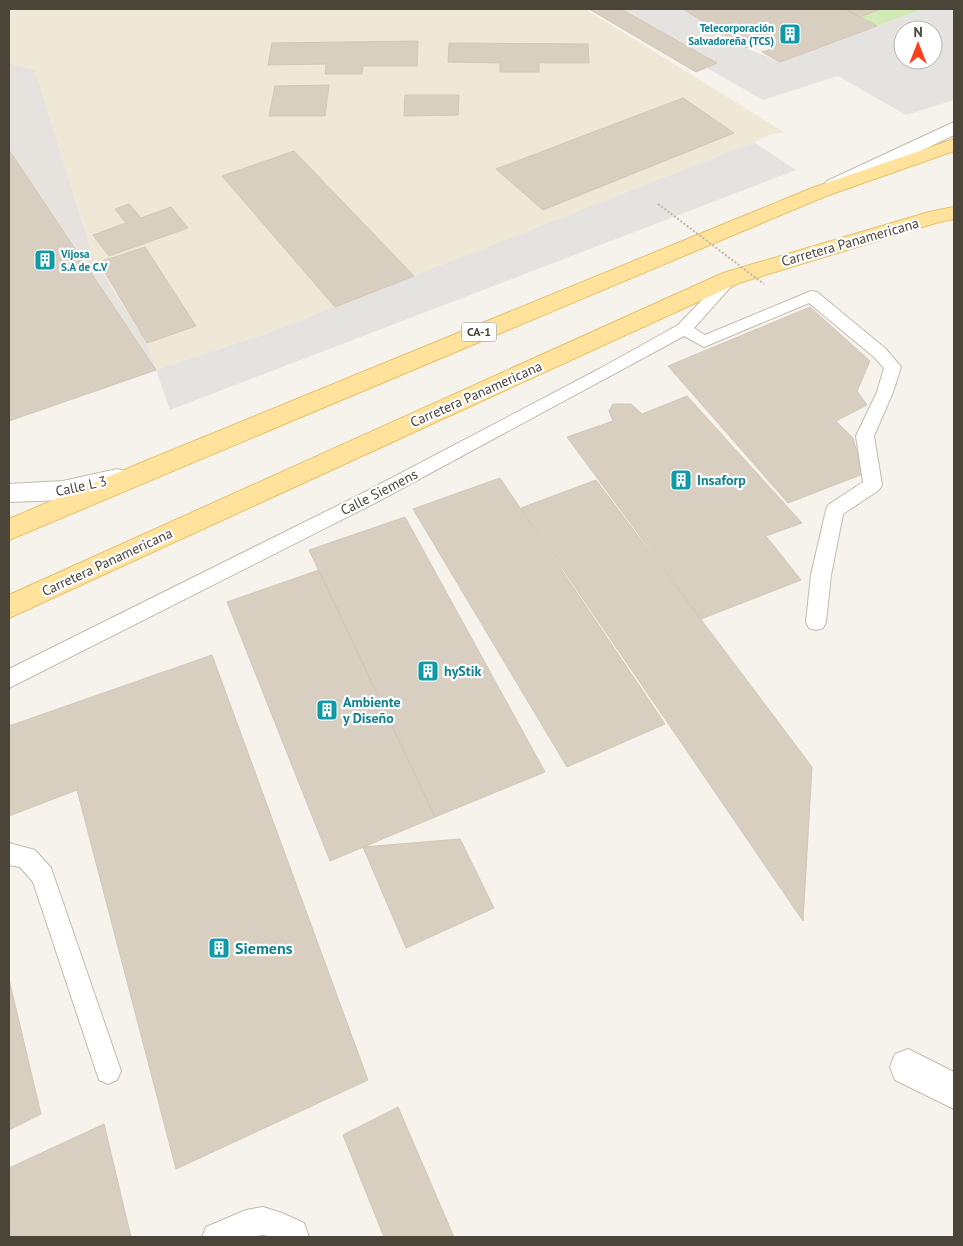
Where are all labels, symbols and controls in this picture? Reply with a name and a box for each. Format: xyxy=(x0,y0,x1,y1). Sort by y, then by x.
north arrow xyxy=(893,20,943,70)
place label: Telecorporación Salvadoreña (TCS) xyxy=(688,21,774,48)
building icon: Telecorporación Salvadoreña (TCS) xyxy=(778,22,802,46)
text: N xyxy=(913,23,923,41)
street label: Carretera Panamericana xyxy=(779,214,921,270)
place label: Vijosa S.A de C.V xyxy=(60,247,108,274)
building icon: Vijosa S.A de C.V xyxy=(33,248,57,272)
road number: CA-1 xyxy=(462,322,496,342)
street label: Carretera Panamericana xyxy=(407,357,545,431)
street label: Calle Siemens xyxy=(337,465,421,519)
building icon: Insaforp xyxy=(669,468,693,492)
place label: Insaforp xyxy=(697,471,746,489)
street label: Calle L 3 xyxy=(54,472,108,500)
street label: Carretera Panamericana xyxy=(39,524,175,600)
building icon: hyStik xyxy=(416,659,440,683)
place label: hyStik xyxy=(444,662,481,680)
place label: Ambiente y Diseño xyxy=(342,693,401,727)
building icon: Ambiente y Diseño xyxy=(315,698,339,722)
building icon: Siemens xyxy=(207,936,231,960)
place label: Siemens xyxy=(235,938,293,958)

